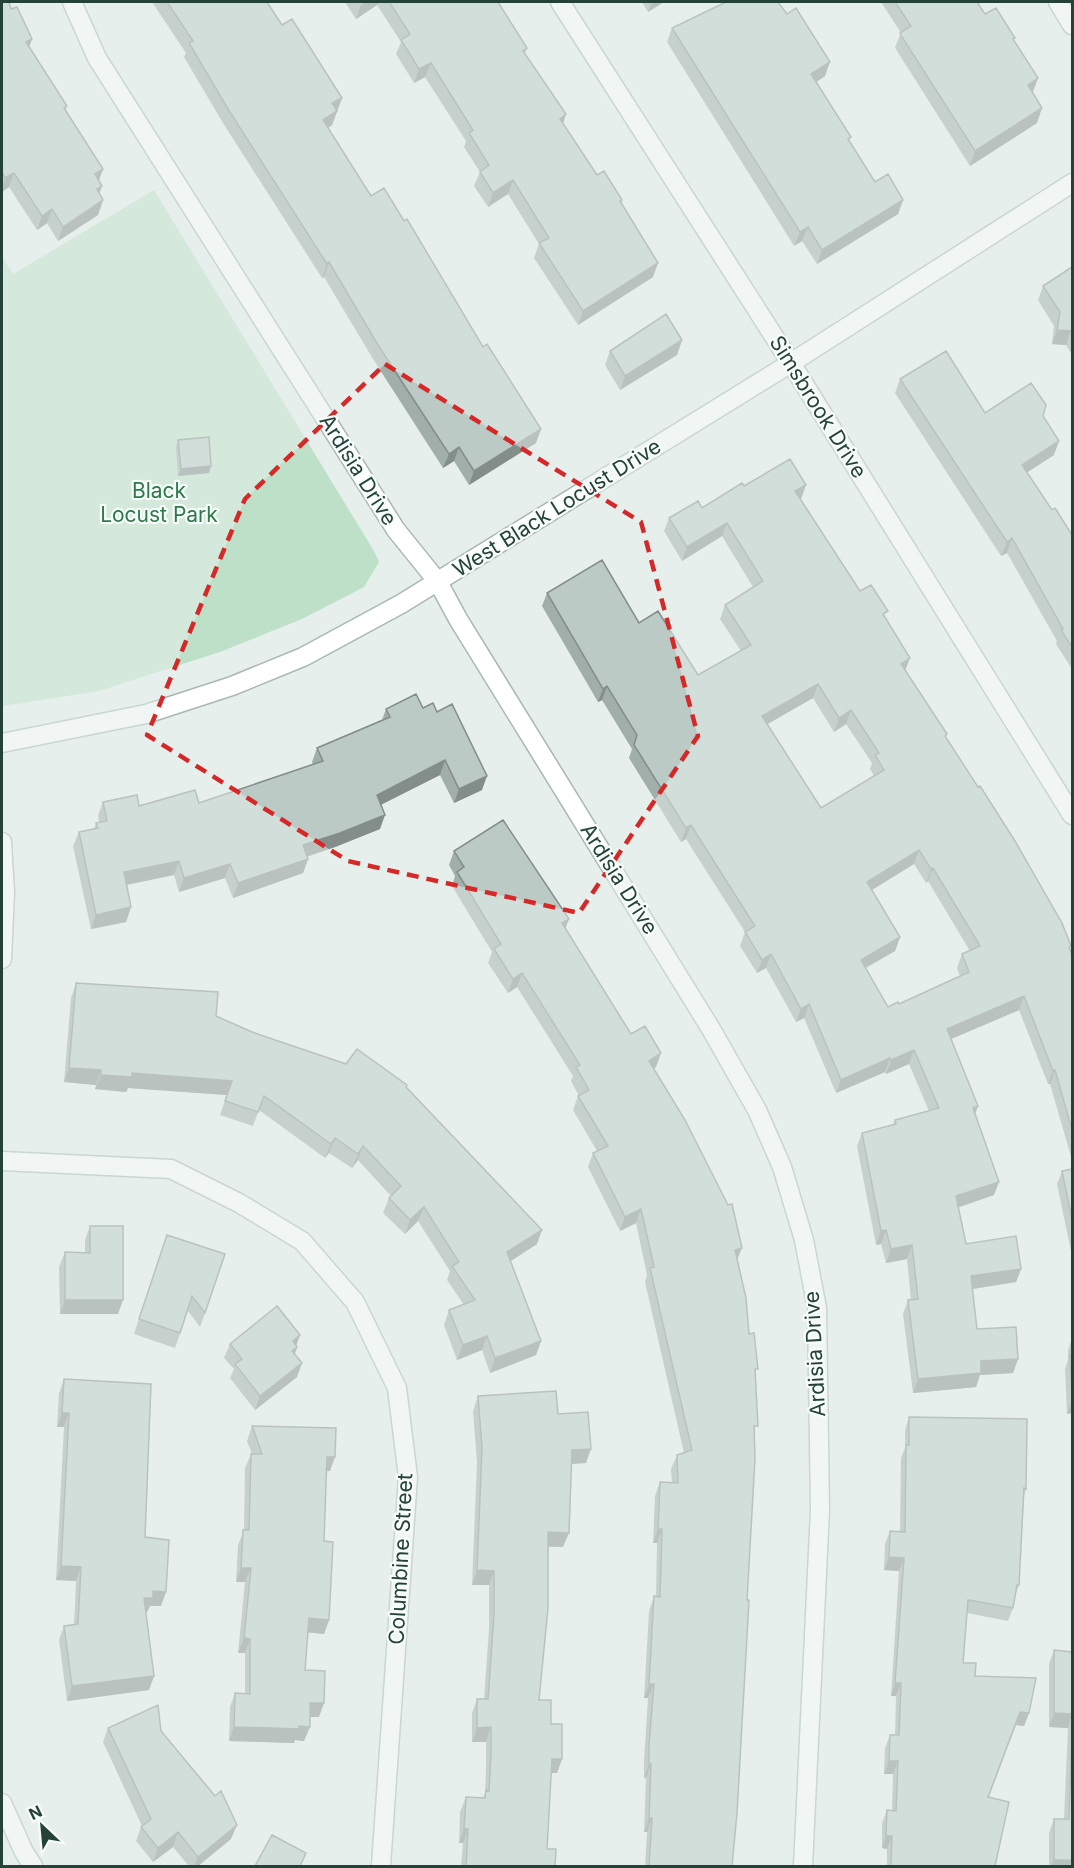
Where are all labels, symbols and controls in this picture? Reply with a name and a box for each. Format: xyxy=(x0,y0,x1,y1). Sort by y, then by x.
street label: Simsbrook Drive xyxy=(765,331,872,483)
street label: Ardisia Drive xyxy=(314,410,402,530)
street label: West Black Locust Drive xyxy=(448,433,665,582)
park label: Black Locust Park xyxy=(100,478,218,527)
street label: Ardisia Drive xyxy=(575,819,663,939)
street label: Ardisia Drive xyxy=(799,1290,830,1418)
street label: Columbine Street xyxy=(384,1473,417,1645)
north arrow xyxy=(12,1796,72,1856)
text: N xyxy=(26,1801,45,1824)

